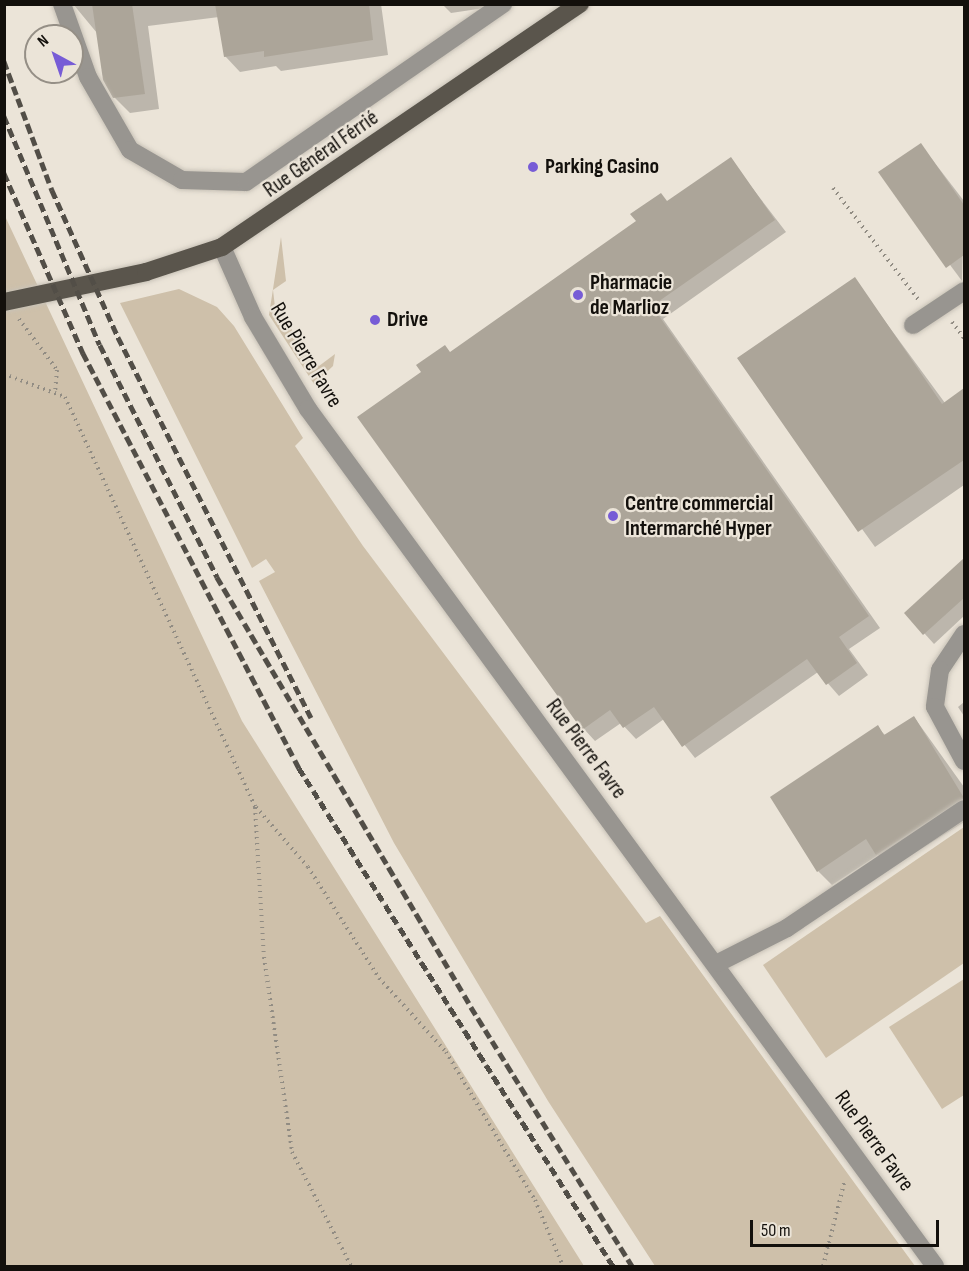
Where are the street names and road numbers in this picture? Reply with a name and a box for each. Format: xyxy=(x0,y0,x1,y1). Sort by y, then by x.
street label: Rue Général Férrié xyxy=(258,105,384,203)
street label: Rue Pierre Favre xyxy=(264,298,348,412)
street label: Rue Pierre Favre xyxy=(540,694,632,804)
street label: Rue Pierre Favre xyxy=(829,1085,919,1197)

